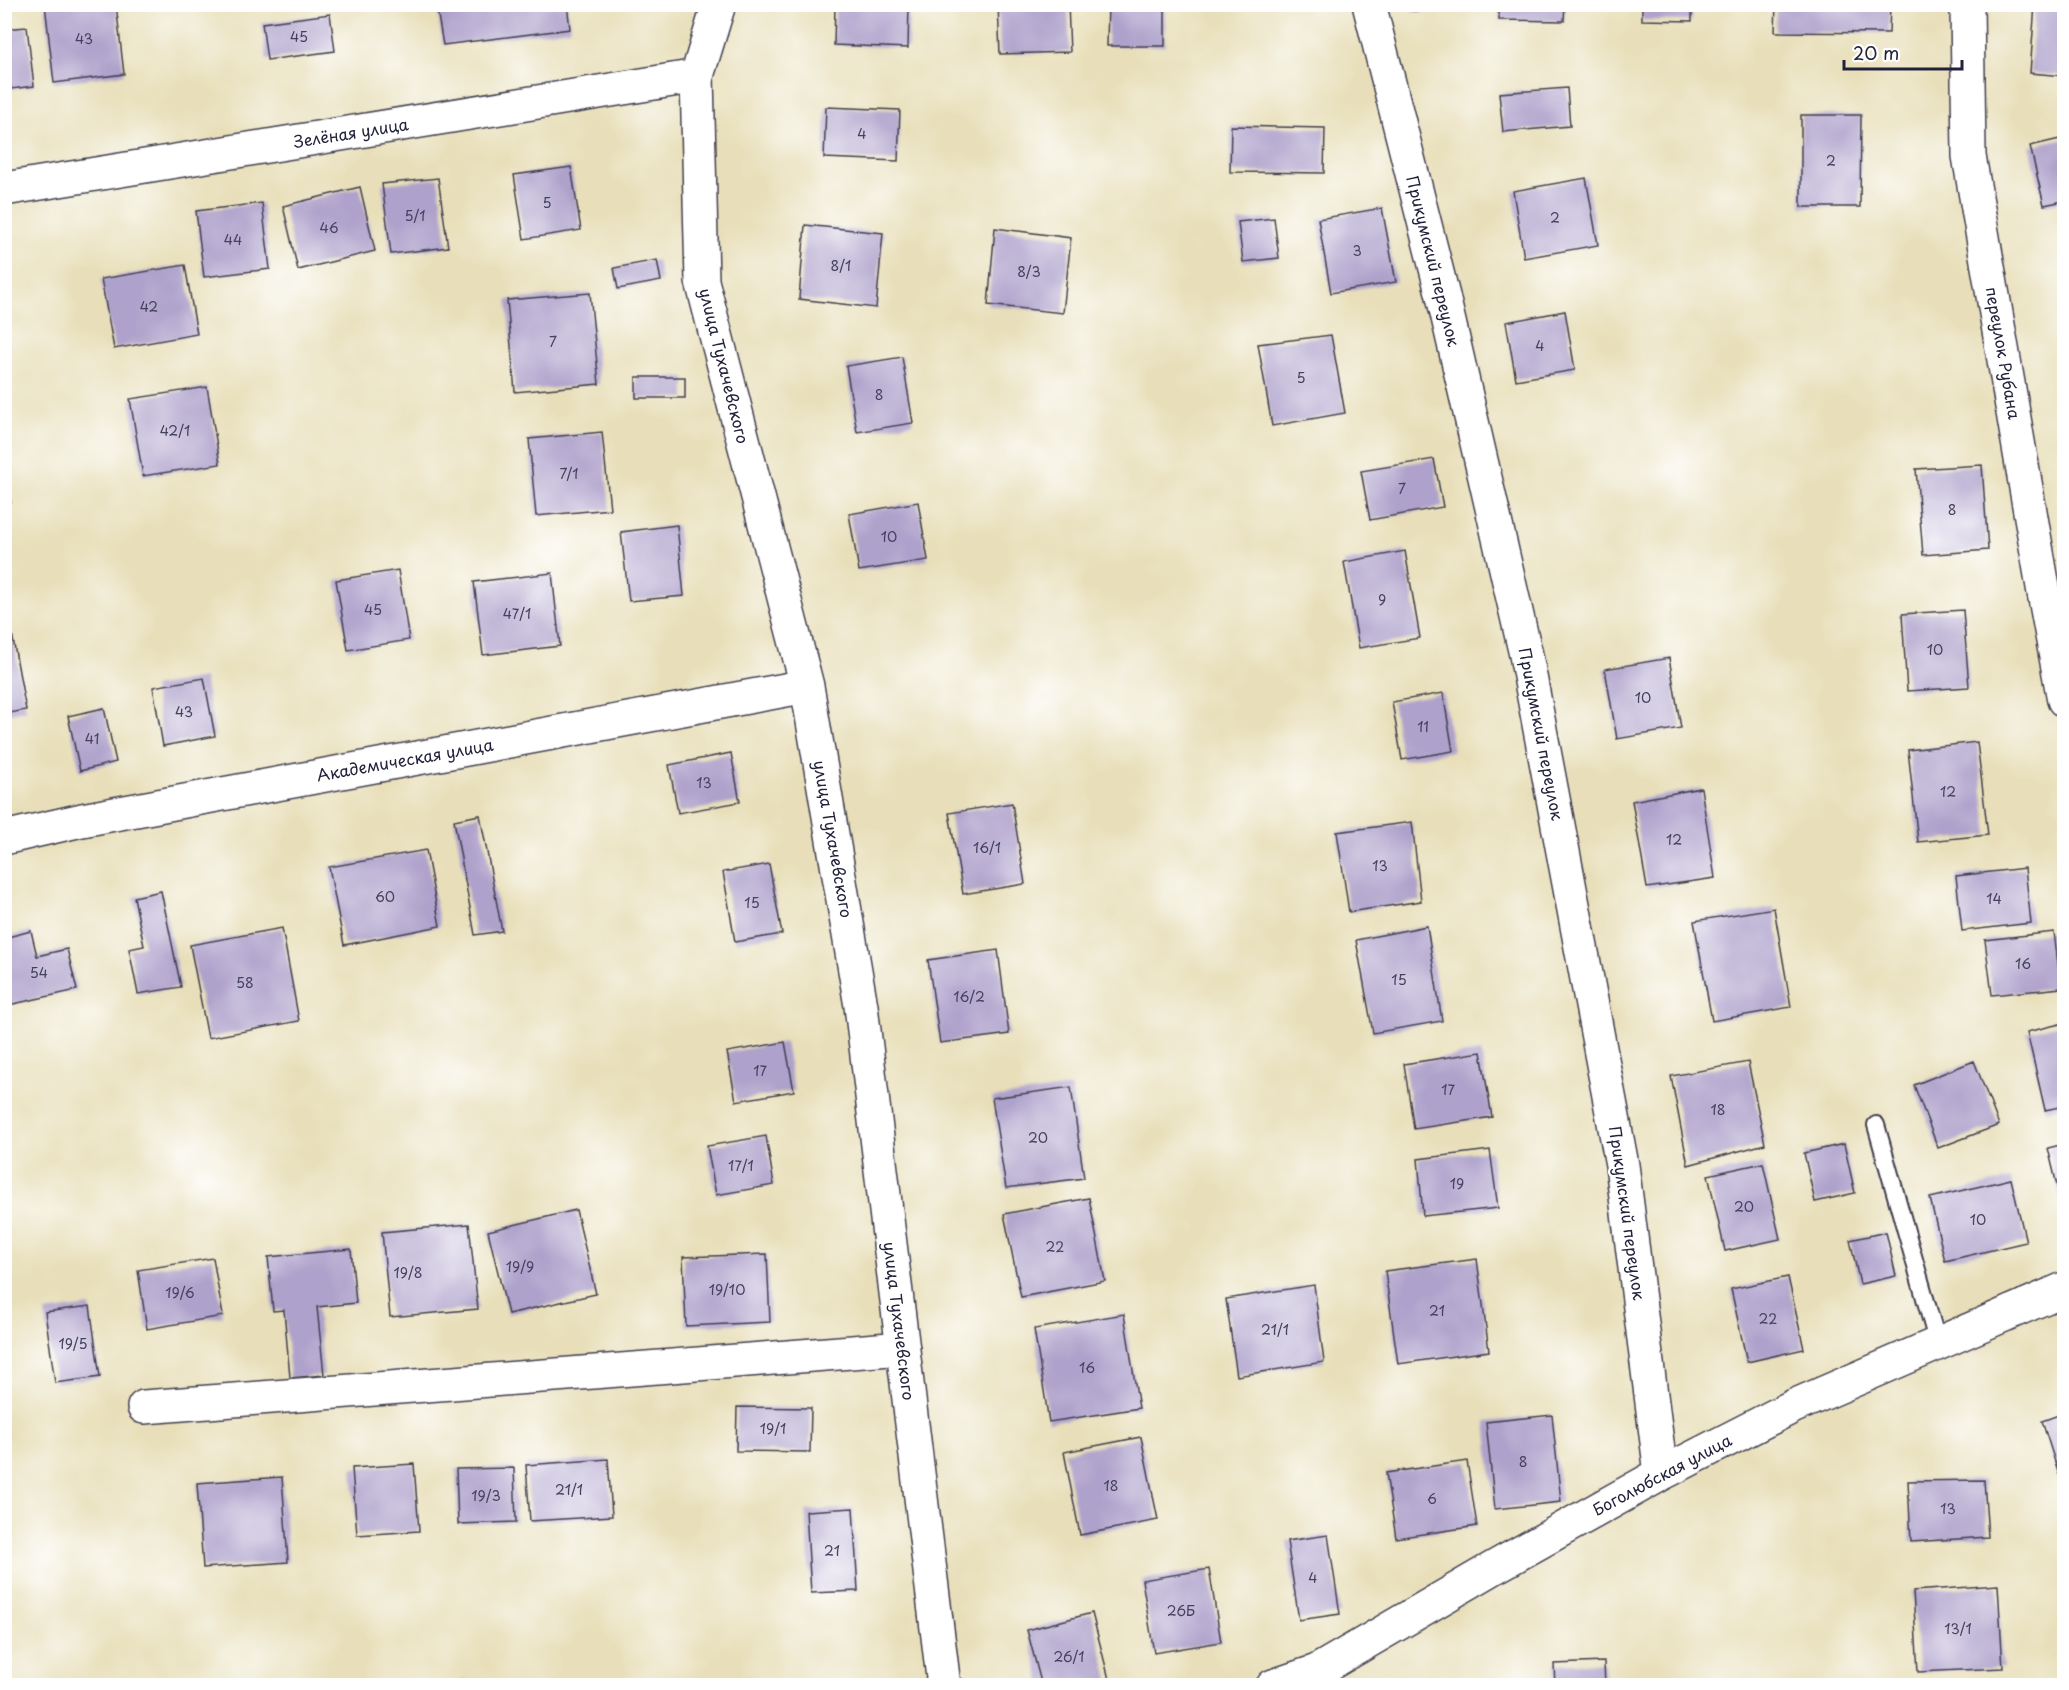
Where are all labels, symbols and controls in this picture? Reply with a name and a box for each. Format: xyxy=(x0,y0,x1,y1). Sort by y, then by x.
house number: 45 xyxy=(290,26,308,47)
house number: 43 xyxy=(75,28,93,49)
scale bar xyxy=(1844,33,1962,71)
text: 20 m xyxy=(1853,39,1899,66)
street label: Зелёная улица xyxy=(292,111,410,153)
house number: 4 xyxy=(857,123,867,144)
house number: 2 xyxy=(1826,150,1836,171)
street label: Прикумский переулок xyxy=(1401,173,1467,349)
house number: 5 xyxy=(542,192,552,213)
house number: 5/1 xyxy=(404,205,426,226)
house number: 2 xyxy=(1550,207,1560,228)
house number: 46 xyxy=(319,217,339,238)
house number: 44 xyxy=(224,229,242,250)
house number: 3 xyxy=(1352,240,1362,261)
house number: 8/1 xyxy=(831,255,851,276)
house number: 8/3 xyxy=(1017,261,1041,282)
street label: улица Тухачевского xyxy=(694,285,756,446)
street label: переулок Рубана xyxy=(1981,285,2027,421)
house number: 42 xyxy=(140,296,158,317)
house number: 7 xyxy=(549,331,557,352)
house number: 4 xyxy=(1535,335,1545,356)
house number: 5 xyxy=(1296,367,1306,388)
house number: 8 xyxy=(875,384,883,405)
house number: 42/1 xyxy=(160,420,190,441)
house number: 7/1 xyxy=(559,463,579,484)
house number: 7 xyxy=(1398,478,1406,499)
house number: 8 xyxy=(1948,499,1956,520)
house number: 10 xyxy=(881,526,897,547)
house number: 9 xyxy=(1378,589,1386,610)
house number: 45 xyxy=(364,599,382,620)
house number: 47/1 xyxy=(503,603,531,624)
house number: 10 xyxy=(1927,639,1943,660)
street label: Прикумский переулок xyxy=(1513,645,1571,823)
house number: 10 xyxy=(1635,687,1651,708)
house number: 43 xyxy=(175,701,193,722)
house number: 11 xyxy=(1417,716,1429,737)
house number: 41 xyxy=(85,728,99,749)
street label: Академическая улица xyxy=(315,732,495,786)
street label: улица Тухачевского xyxy=(808,758,860,919)
house number: 13 xyxy=(696,772,712,793)
house number: 12 xyxy=(1940,781,1956,802)
house number: 12 xyxy=(1666,829,1682,850)
house number: 16/1 xyxy=(973,837,1001,858)
house number: 13 xyxy=(1372,855,1388,876)
house number: 60 xyxy=(375,886,395,907)
house number: 14 xyxy=(1986,888,2002,909)
house number: 15 xyxy=(744,892,760,913)
house number: 16 xyxy=(2015,953,2031,974)
house number: 54 xyxy=(30,962,48,983)
house number: 15 xyxy=(1391,969,1407,990)
house number: 58 xyxy=(236,972,254,993)
house number: 16/2 xyxy=(953,986,985,1007)
house number: 17 xyxy=(753,1060,767,1081)
house number: 17 xyxy=(1441,1079,1455,1100)
house number: 18 xyxy=(1710,1099,1726,1120)
street label: Прикумский переулок xyxy=(1604,1124,1652,1302)
house number: 20 xyxy=(1028,1127,1048,1148)
house number: 17/1 xyxy=(728,1155,754,1176)
house number: 19 xyxy=(1450,1173,1464,1194)
house number: 20 xyxy=(1734,1196,1754,1217)
house number: 10 xyxy=(1970,1209,1986,1230)
house number: 22 xyxy=(1046,1236,1064,1257)
street label: улица Тухачевского xyxy=(878,1240,922,1401)
house number: 19/9 xyxy=(506,1256,534,1277)
house number: 19/8 xyxy=(394,1262,422,1283)
house number: 19/10 xyxy=(709,1279,745,1300)
house number: 19/6 xyxy=(165,1282,195,1303)
house number: 21 xyxy=(1429,1300,1445,1321)
house number: 22 xyxy=(1759,1308,1777,1329)
house number: 21/1 xyxy=(1261,1319,1289,1340)
house number: 19/5 xyxy=(58,1333,88,1354)
house number: 16 xyxy=(1079,1357,1095,1378)
house number: 19/1 xyxy=(760,1418,786,1439)
street label: Боголюбская улица xyxy=(1588,1427,1735,1521)
house number: 8 xyxy=(1519,1451,1527,1472)
house number: 18 xyxy=(1103,1475,1119,1496)
house number: 21/1 xyxy=(555,1479,583,1500)
house number: 19/3 xyxy=(471,1485,501,1506)
house number: 6 xyxy=(1427,1488,1437,1509)
house number: 13 xyxy=(1940,1498,1956,1519)
house number: 21 xyxy=(824,1540,840,1561)
house number: 4 xyxy=(1308,1567,1318,1588)
house number: 26Б xyxy=(1167,1600,1195,1621)
house number: 13/1 xyxy=(1944,1618,1972,1639)
house number: 26/1 xyxy=(1053,1646,1085,1667)

